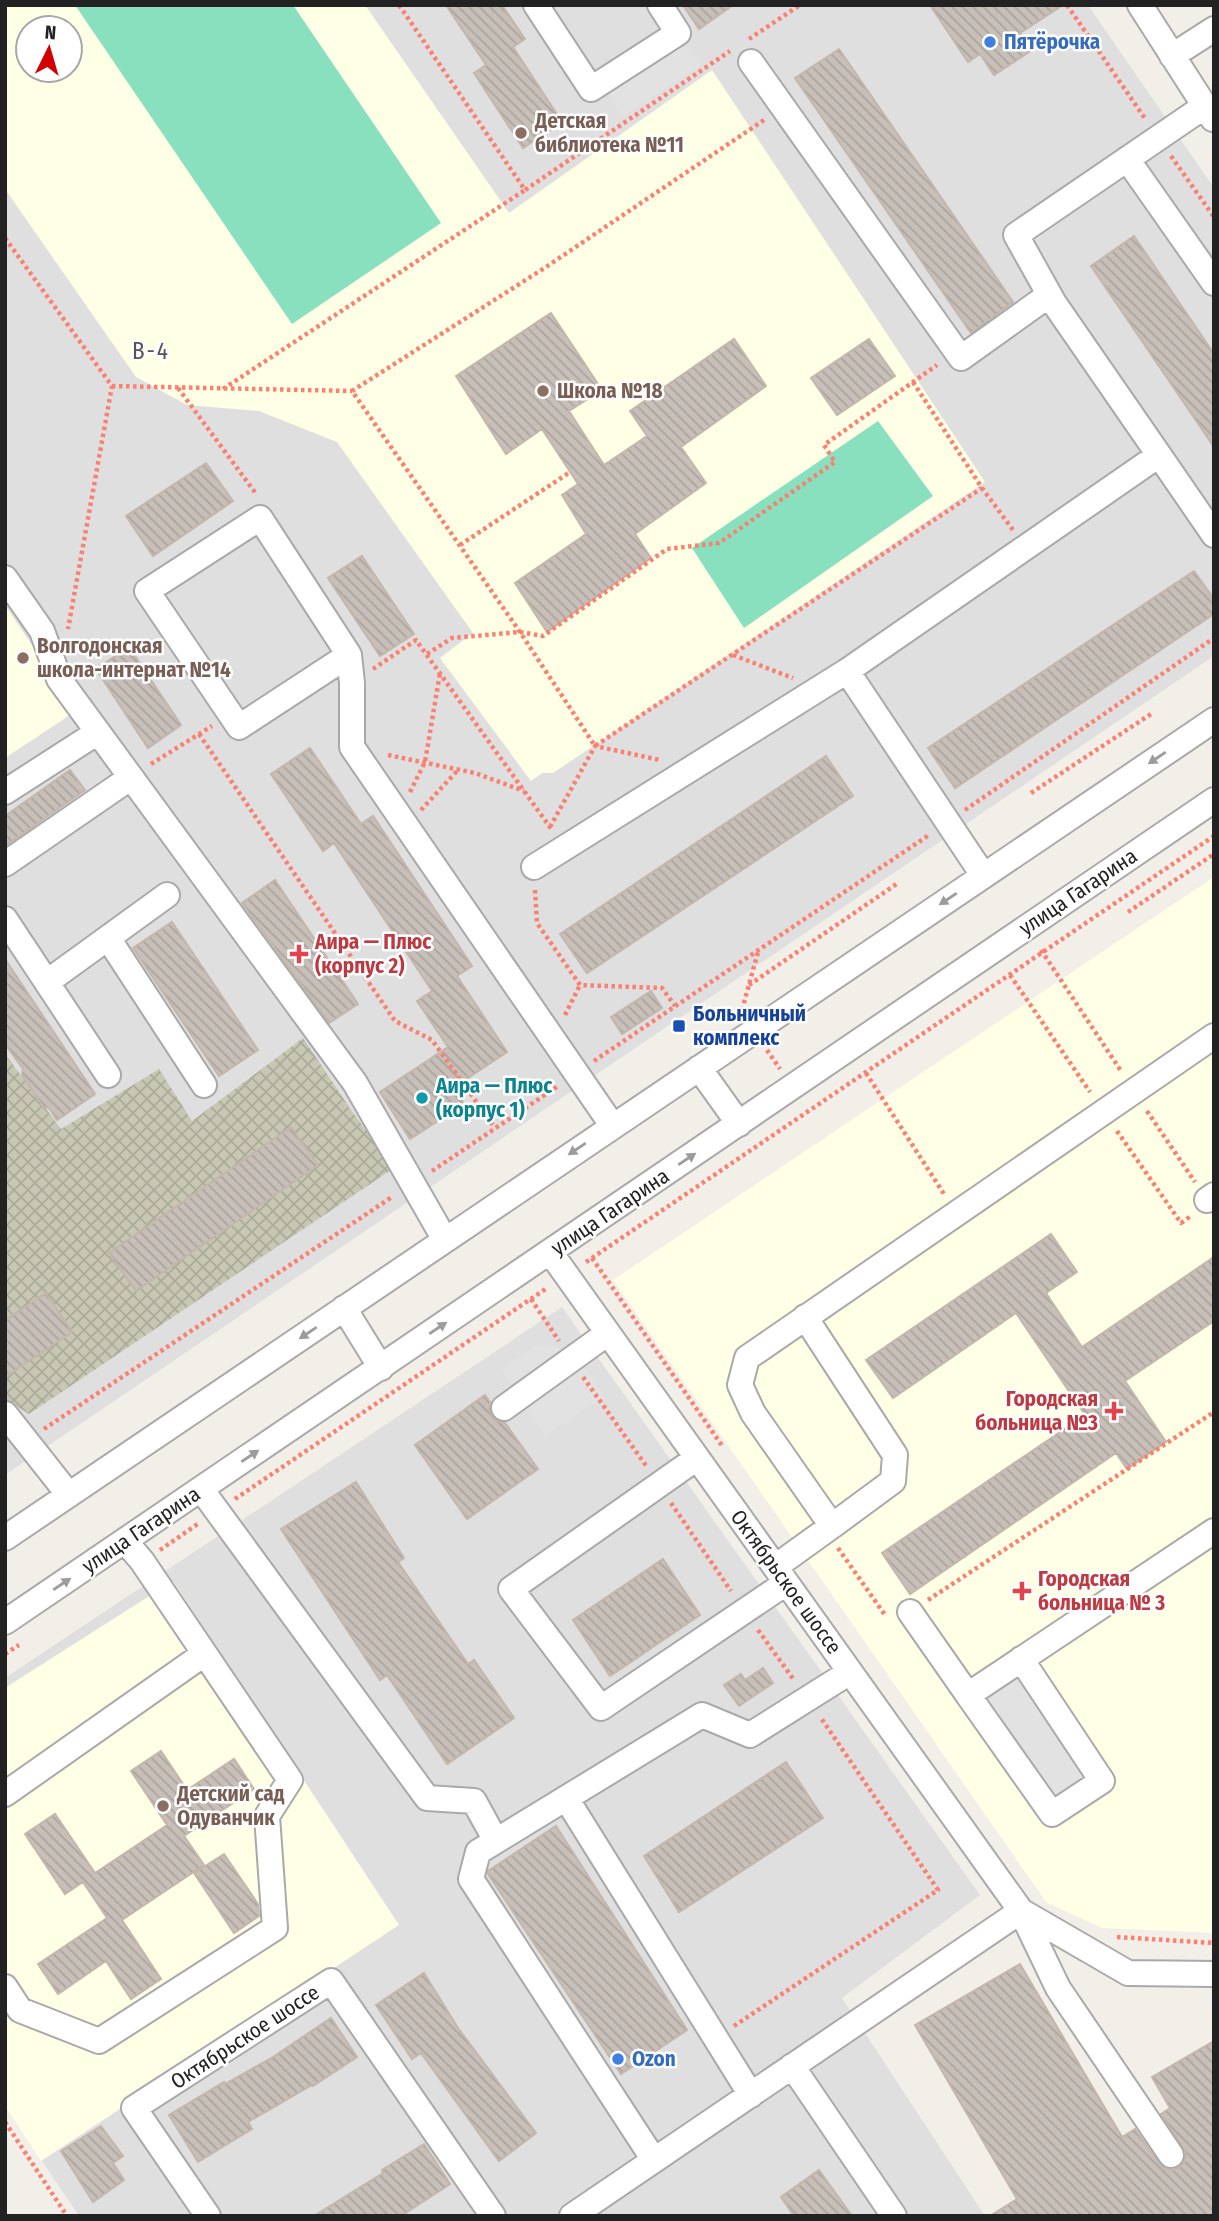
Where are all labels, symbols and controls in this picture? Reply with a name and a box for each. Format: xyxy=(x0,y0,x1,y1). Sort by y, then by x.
north arrow xyxy=(14,14,84,84)
text: N xyxy=(44,21,57,45)
place label: Пятёрочка xyxy=(1004,29,1100,55)
marker: Пятёрочка xyxy=(982,34,998,50)
place label: Детская библиотека №11 xyxy=(534,108,684,158)
marker: Детская библиотека №11 xyxy=(513,125,529,141)
district label: В-4 xyxy=(132,337,170,365)
place label: Школа №18 xyxy=(557,378,663,404)
marker: Школа №18 xyxy=(535,383,551,399)
place label: Волгодонская школа-интернат №14 xyxy=(37,633,231,683)
marker: Волгодонская школа-интернат №14 xyxy=(15,650,31,666)
one-way arrow xyxy=(1148,751,1166,765)
street label: улица Гагарина xyxy=(1014,843,1142,941)
one-way arrow xyxy=(939,892,958,905)
place label: Аира — Плюс (корпус 2) xyxy=(314,929,432,979)
marker: Аира — Плюс (корпус 2) xyxy=(289,944,309,964)
place label: Больничный комплекс xyxy=(693,1001,806,1051)
marker: Больничный комплекс xyxy=(671,1018,687,1034)
place label: Аира — Плюс (корпус 1) xyxy=(435,1073,553,1123)
marker: Аира — Плюс (корпус 1) xyxy=(414,1090,430,1106)
one-way arrow xyxy=(567,1143,587,1156)
one-way arrow xyxy=(678,1152,696,1166)
street label: улица Гагарина xyxy=(546,1163,674,1261)
one-way arrow xyxy=(429,1322,448,1335)
one-way arrow xyxy=(299,1326,317,1340)
place label: Городская больница №3 xyxy=(975,1386,1098,1436)
marker: Городская больница №3 xyxy=(1104,1401,1124,1421)
one-way arrow xyxy=(241,1449,259,1463)
street label: улица Гагарина xyxy=(77,1481,205,1579)
street label: Октябрьское шоссе xyxy=(725,1505,847,1659)
place label: Городская больница № 3 xyxy=(1038,1566,1165,1616)
one-way arrow xyxy=(53,1577,71,1591)
marker: Городская больница № 3 xyxy=(1012,1581,1032,1601)
place label: Детский сад Одуванчик xyxy=(176,1781,285,1831)
marker: Детский сад Одуванчик xyxy=(155,1798,171,1814)
street label: Октябрьское шоссе xyxy=(166,1979,324,2095)
place label: Ozon xyxy=(632,2046,676,2072)
marker: Ozon xyxy=(610,2051,626,2067)

